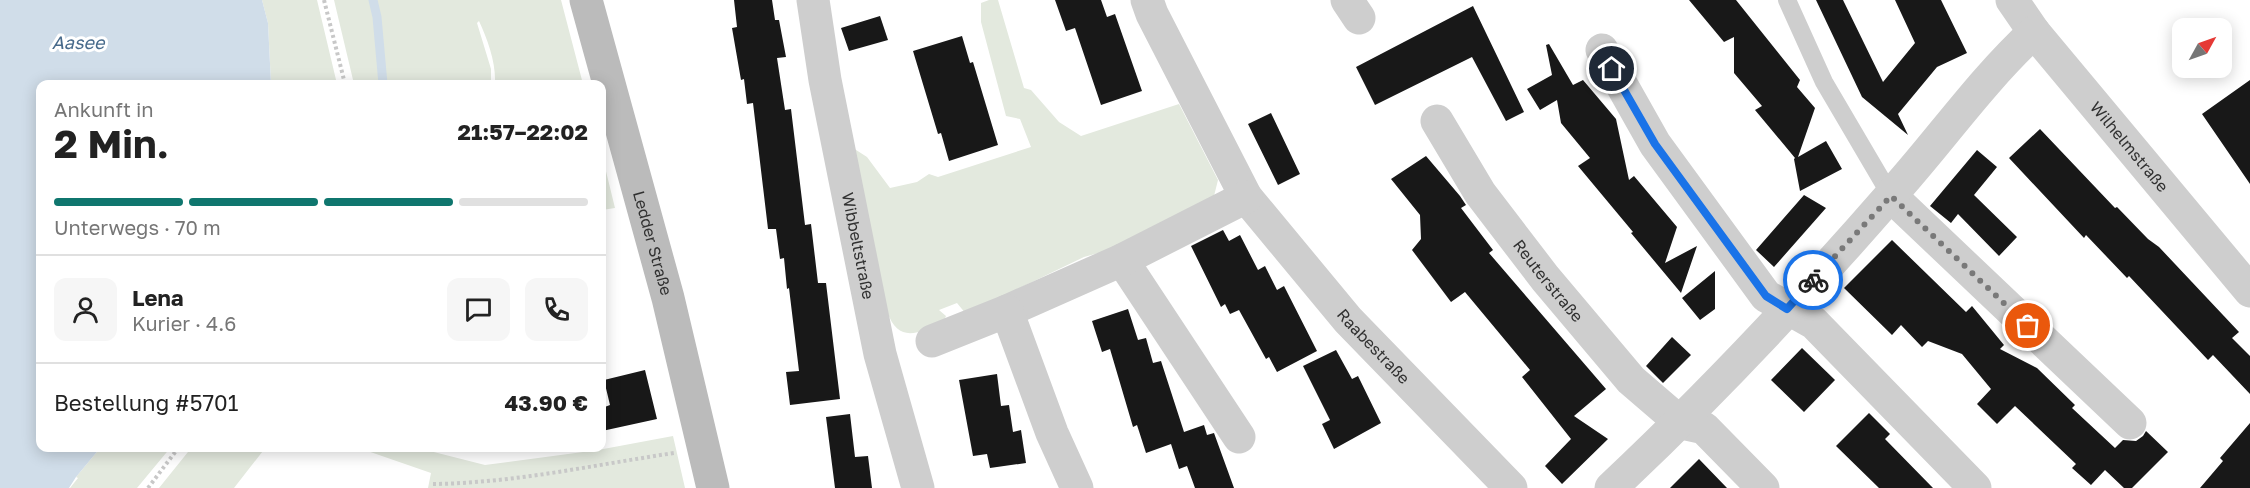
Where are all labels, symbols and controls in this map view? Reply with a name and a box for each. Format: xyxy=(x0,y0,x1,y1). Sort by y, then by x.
north arrow xyxy=(2172,18,2232,78)
map controls xyxy=(2172,18,2232,78)
water label: Aasee xyxy=(52,31,106,53)
pin xyxy=(1586,43,1637,94)
icon: home xyxy=(1595,52,1628,85)
text: Ankunft in xyxy=(54,97,154,121)
street label: Wilhelmstraße xyxy=(2086,97,2173,196)
text: 21:57–22:02 xyxy=(458,118,588,145)
text: 2 Min. xyxy=(54,120,169,167)
street label: Ledder Straße xyxy=(629,188,677,297)
street label: Wibbeltstraße xyxy=(838,191,879,301)
text: Unterwegs · 70 m xyxy=(54,215,221,239)
street label: Reuterstraße xyxy=(1509,235,1588,326)
courier xyxy=(1783,250,1843,310)
icon: bike xyxy=(1797,264,1830,297)
button: person xyxy=(54,278,117,341)
button: chat xyxy=(447,278,510,341)
button: phone xyxy=(525,278,588,341)
text: Lena xyxy=(132,284,184,311)
pin xyxy=(2002,300,2053,351)
street label: Raabestraße xyxy=(1333,305,1414,388)
icon: bag xyxy=(2011,309,2044,342)
text: Kurier · 4.6 xyxy=(132,311,236,335)
text: Bestellung #5701 xyxy=(54,389,238,416)
text: 43.90 € xyxy=(505,389,588,416)

